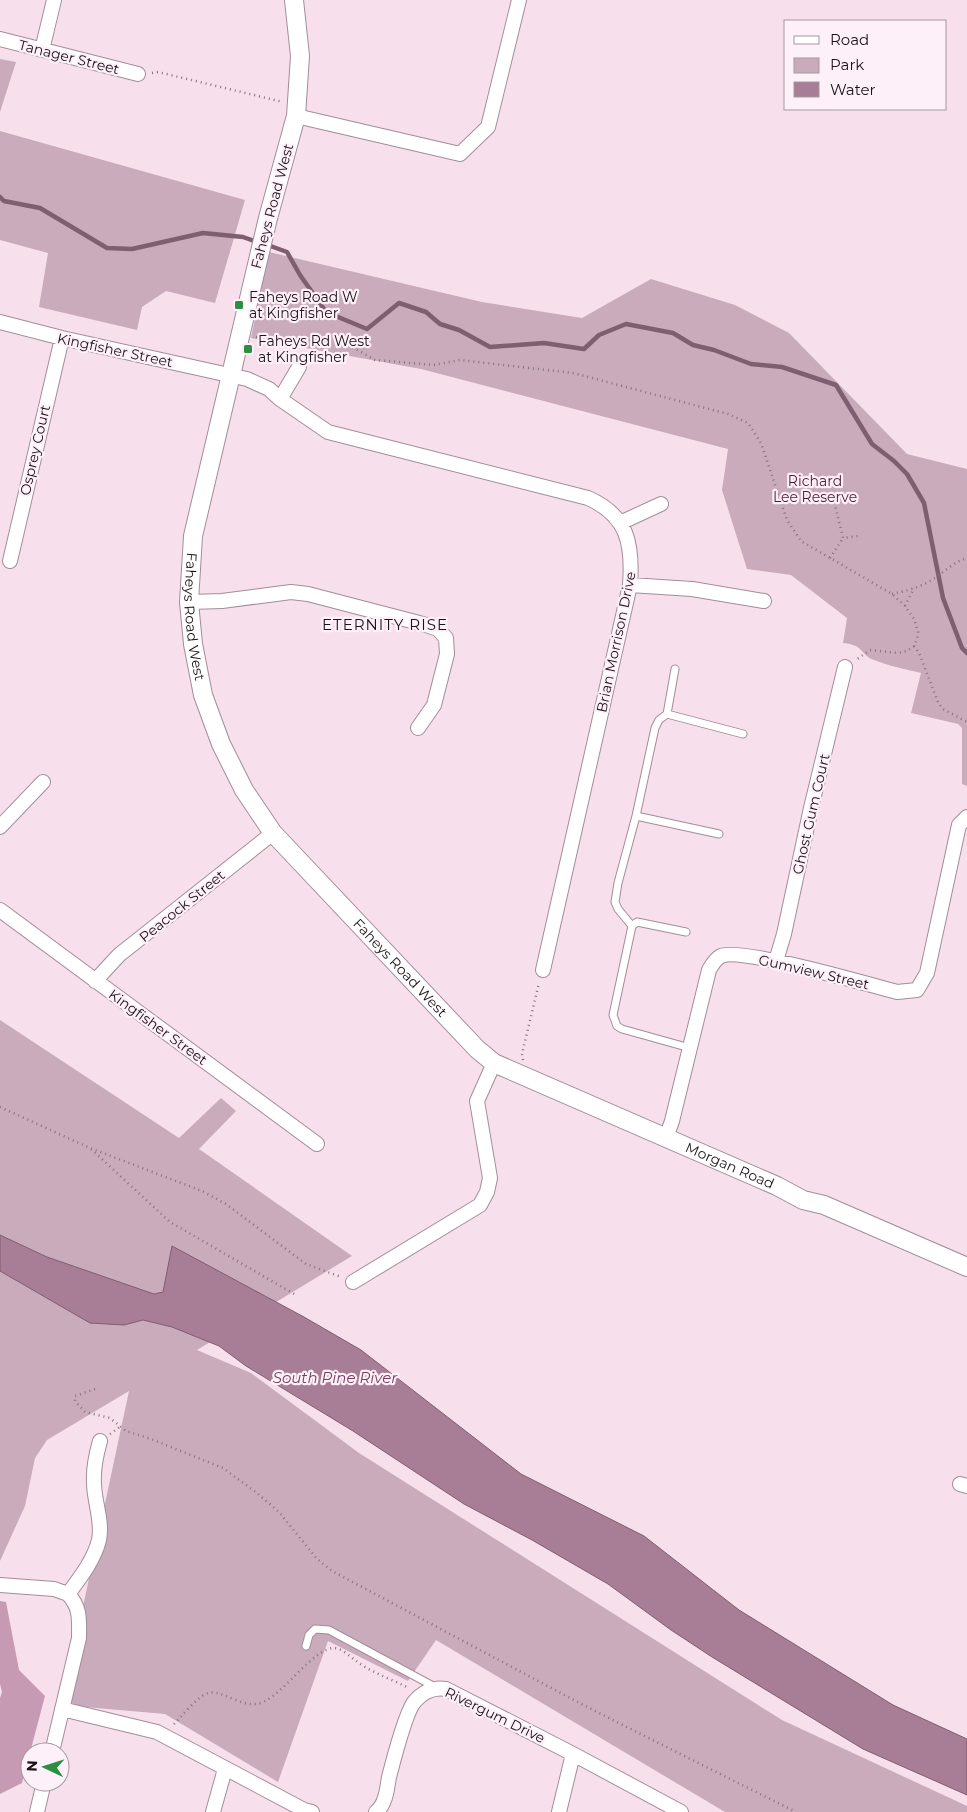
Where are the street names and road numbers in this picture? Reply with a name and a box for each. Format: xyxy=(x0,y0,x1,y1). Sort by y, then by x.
street label: Tanager Street xyxy=(17,36,122,78)
street label: Faheys Road West xyxy=(247,141,297,270)
street label: Kingfisher Street xyxy=(56,329,175,371)
street label: Osprey Court xyxy=(16,403,54,497)
street label: Faheys Road West xyxy=(180,552,209,682)
street label: Brian Morrison Drive xyxy=(592,570,640,714)
street label: Ghost Gum Court xyxy=(788,752,834,876)
street label: Peacock Street xyxy=(136,866,229,946)
street label: Faheys Road West xyxy=(349,915,451,1021)
street label: Gumview Street xyxy=(757,951,871,994)
street label: Kingfisher Street xyxy=(105,985,211,1069)
street label: Morgan Road xyxy=(683,1138,777,1193)
street label: Rivergum Drive xyxy=(442,1683,548,1747)

